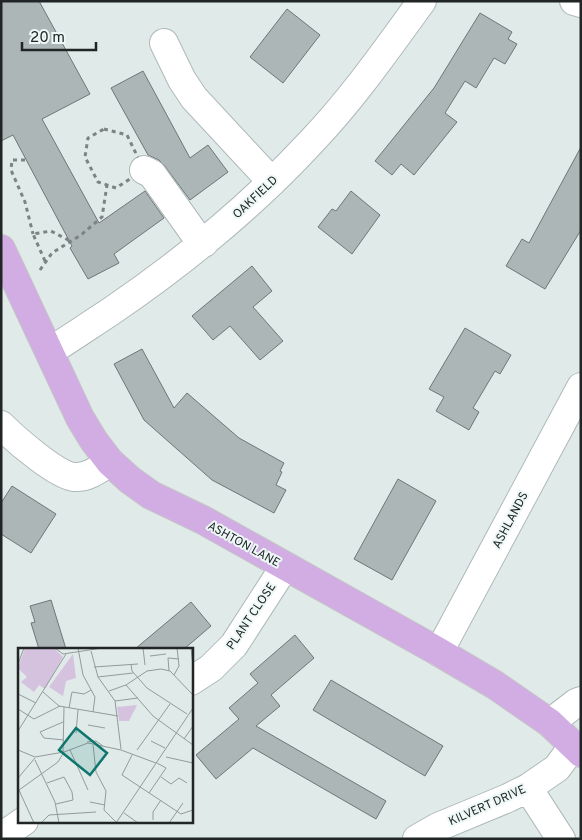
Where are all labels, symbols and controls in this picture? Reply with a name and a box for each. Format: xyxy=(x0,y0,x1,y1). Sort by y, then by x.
scale bar xyxy=(22,20,96,52)
text: 20 m xyxy=(30,29,65,48)
street label: OAKFIELD xyxy=(230,173,282,223)
street label: ASHLANDS xyxy=(489,489,533,552)
street label: ASHTON LANE xyxy=(204,518,283,571)
street label: PLANT CLOSE xyxy=(223,580,280,653)
inset map xyxy=(18,648,192,822)
street label: KILVERT DRIVE xyxy=(446,782,529,830)

